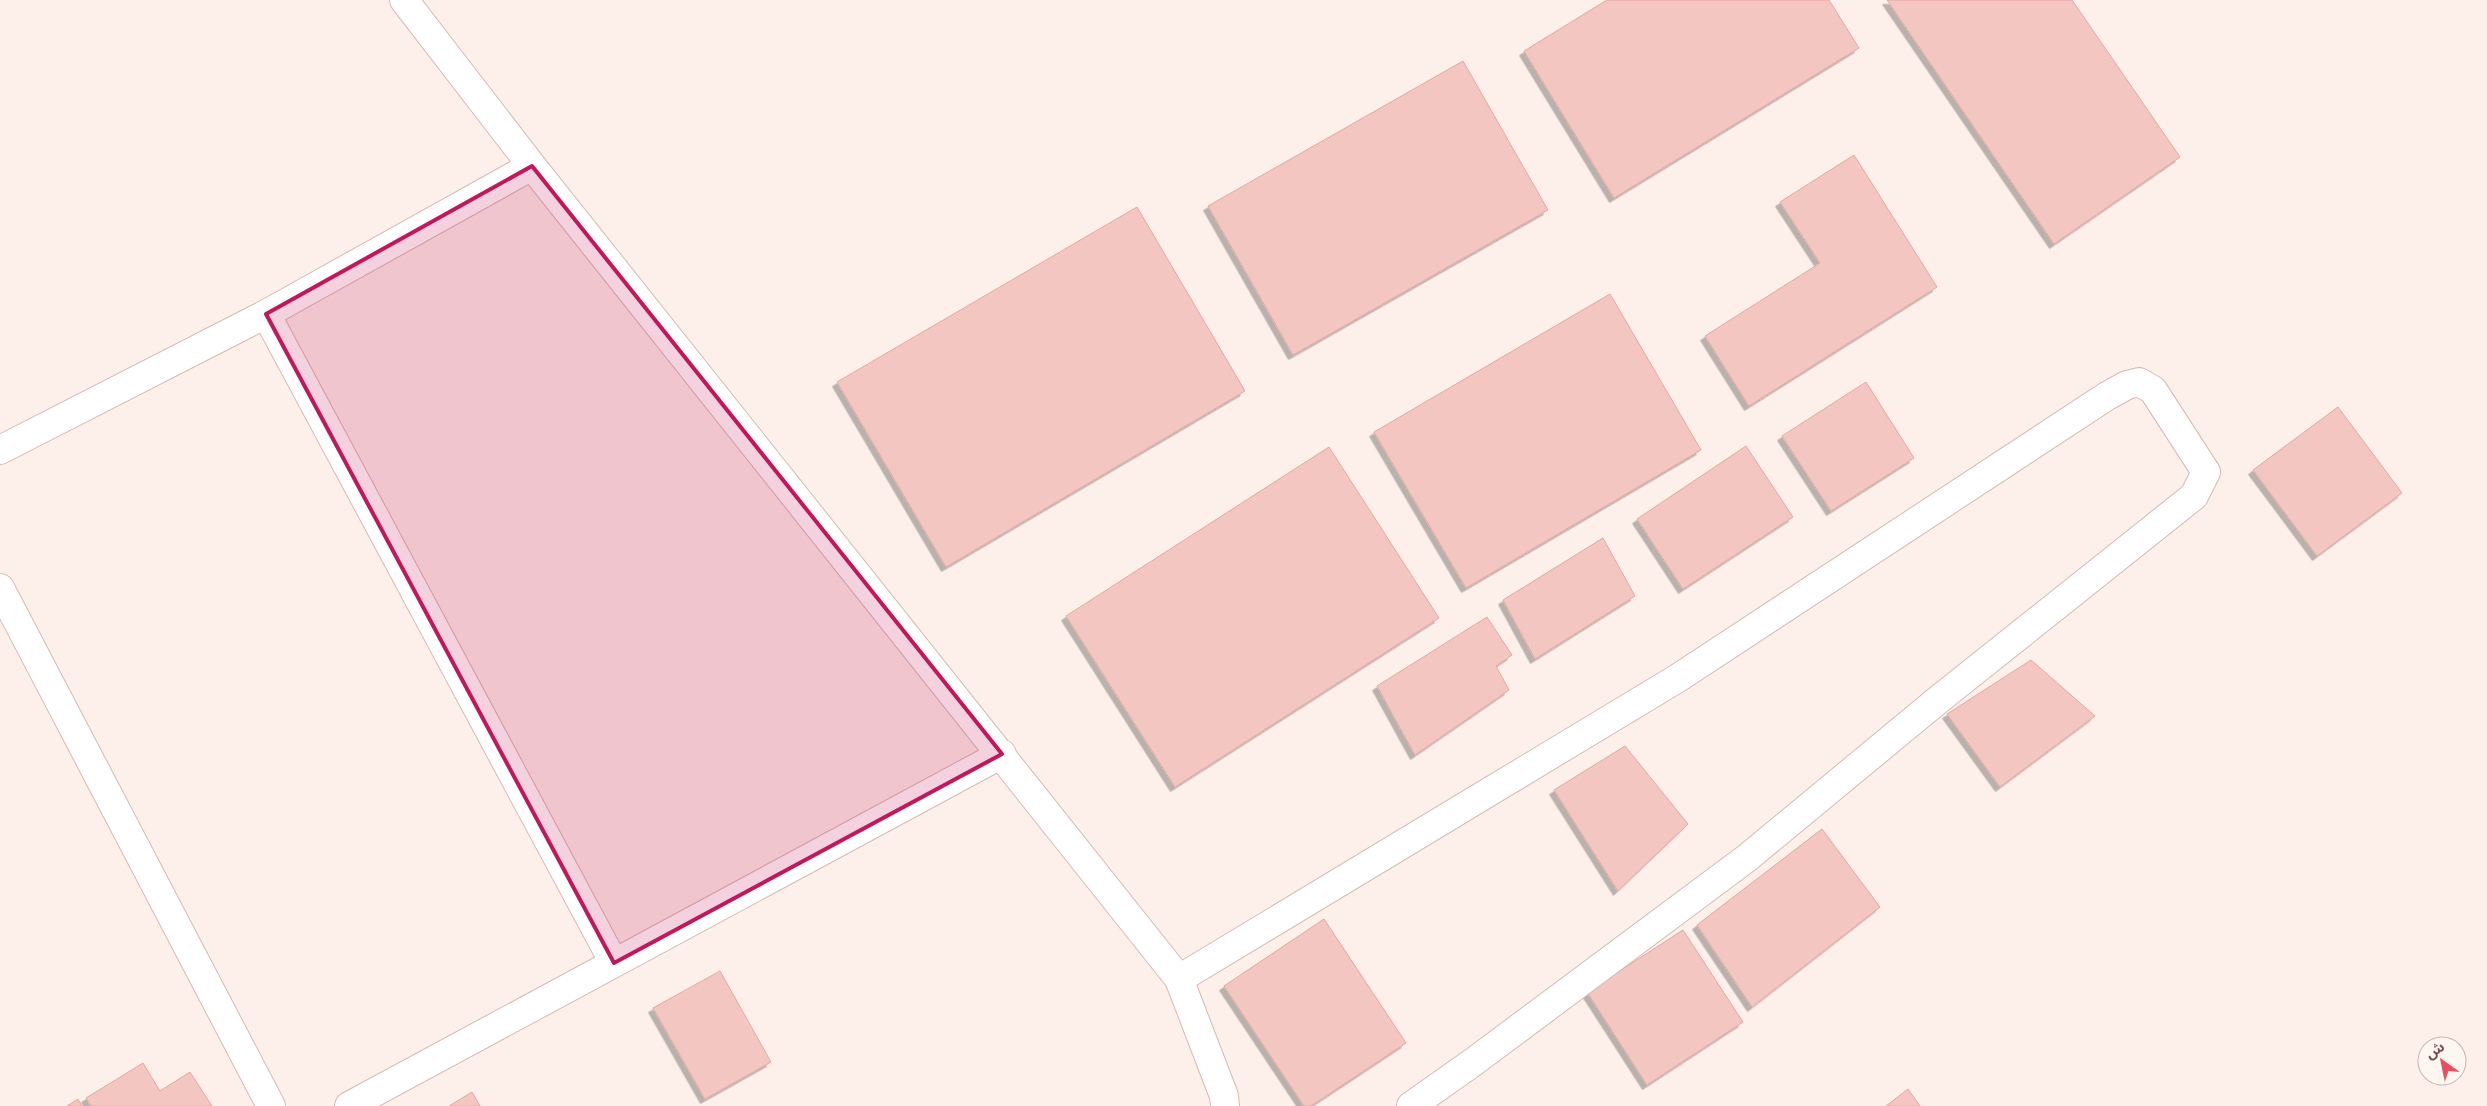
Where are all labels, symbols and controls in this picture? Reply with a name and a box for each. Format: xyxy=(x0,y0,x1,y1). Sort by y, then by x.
north arrow xyxy=(2417,1036,2467,1086)
text: ش xyxy=(2423,1038,2447,1062)

